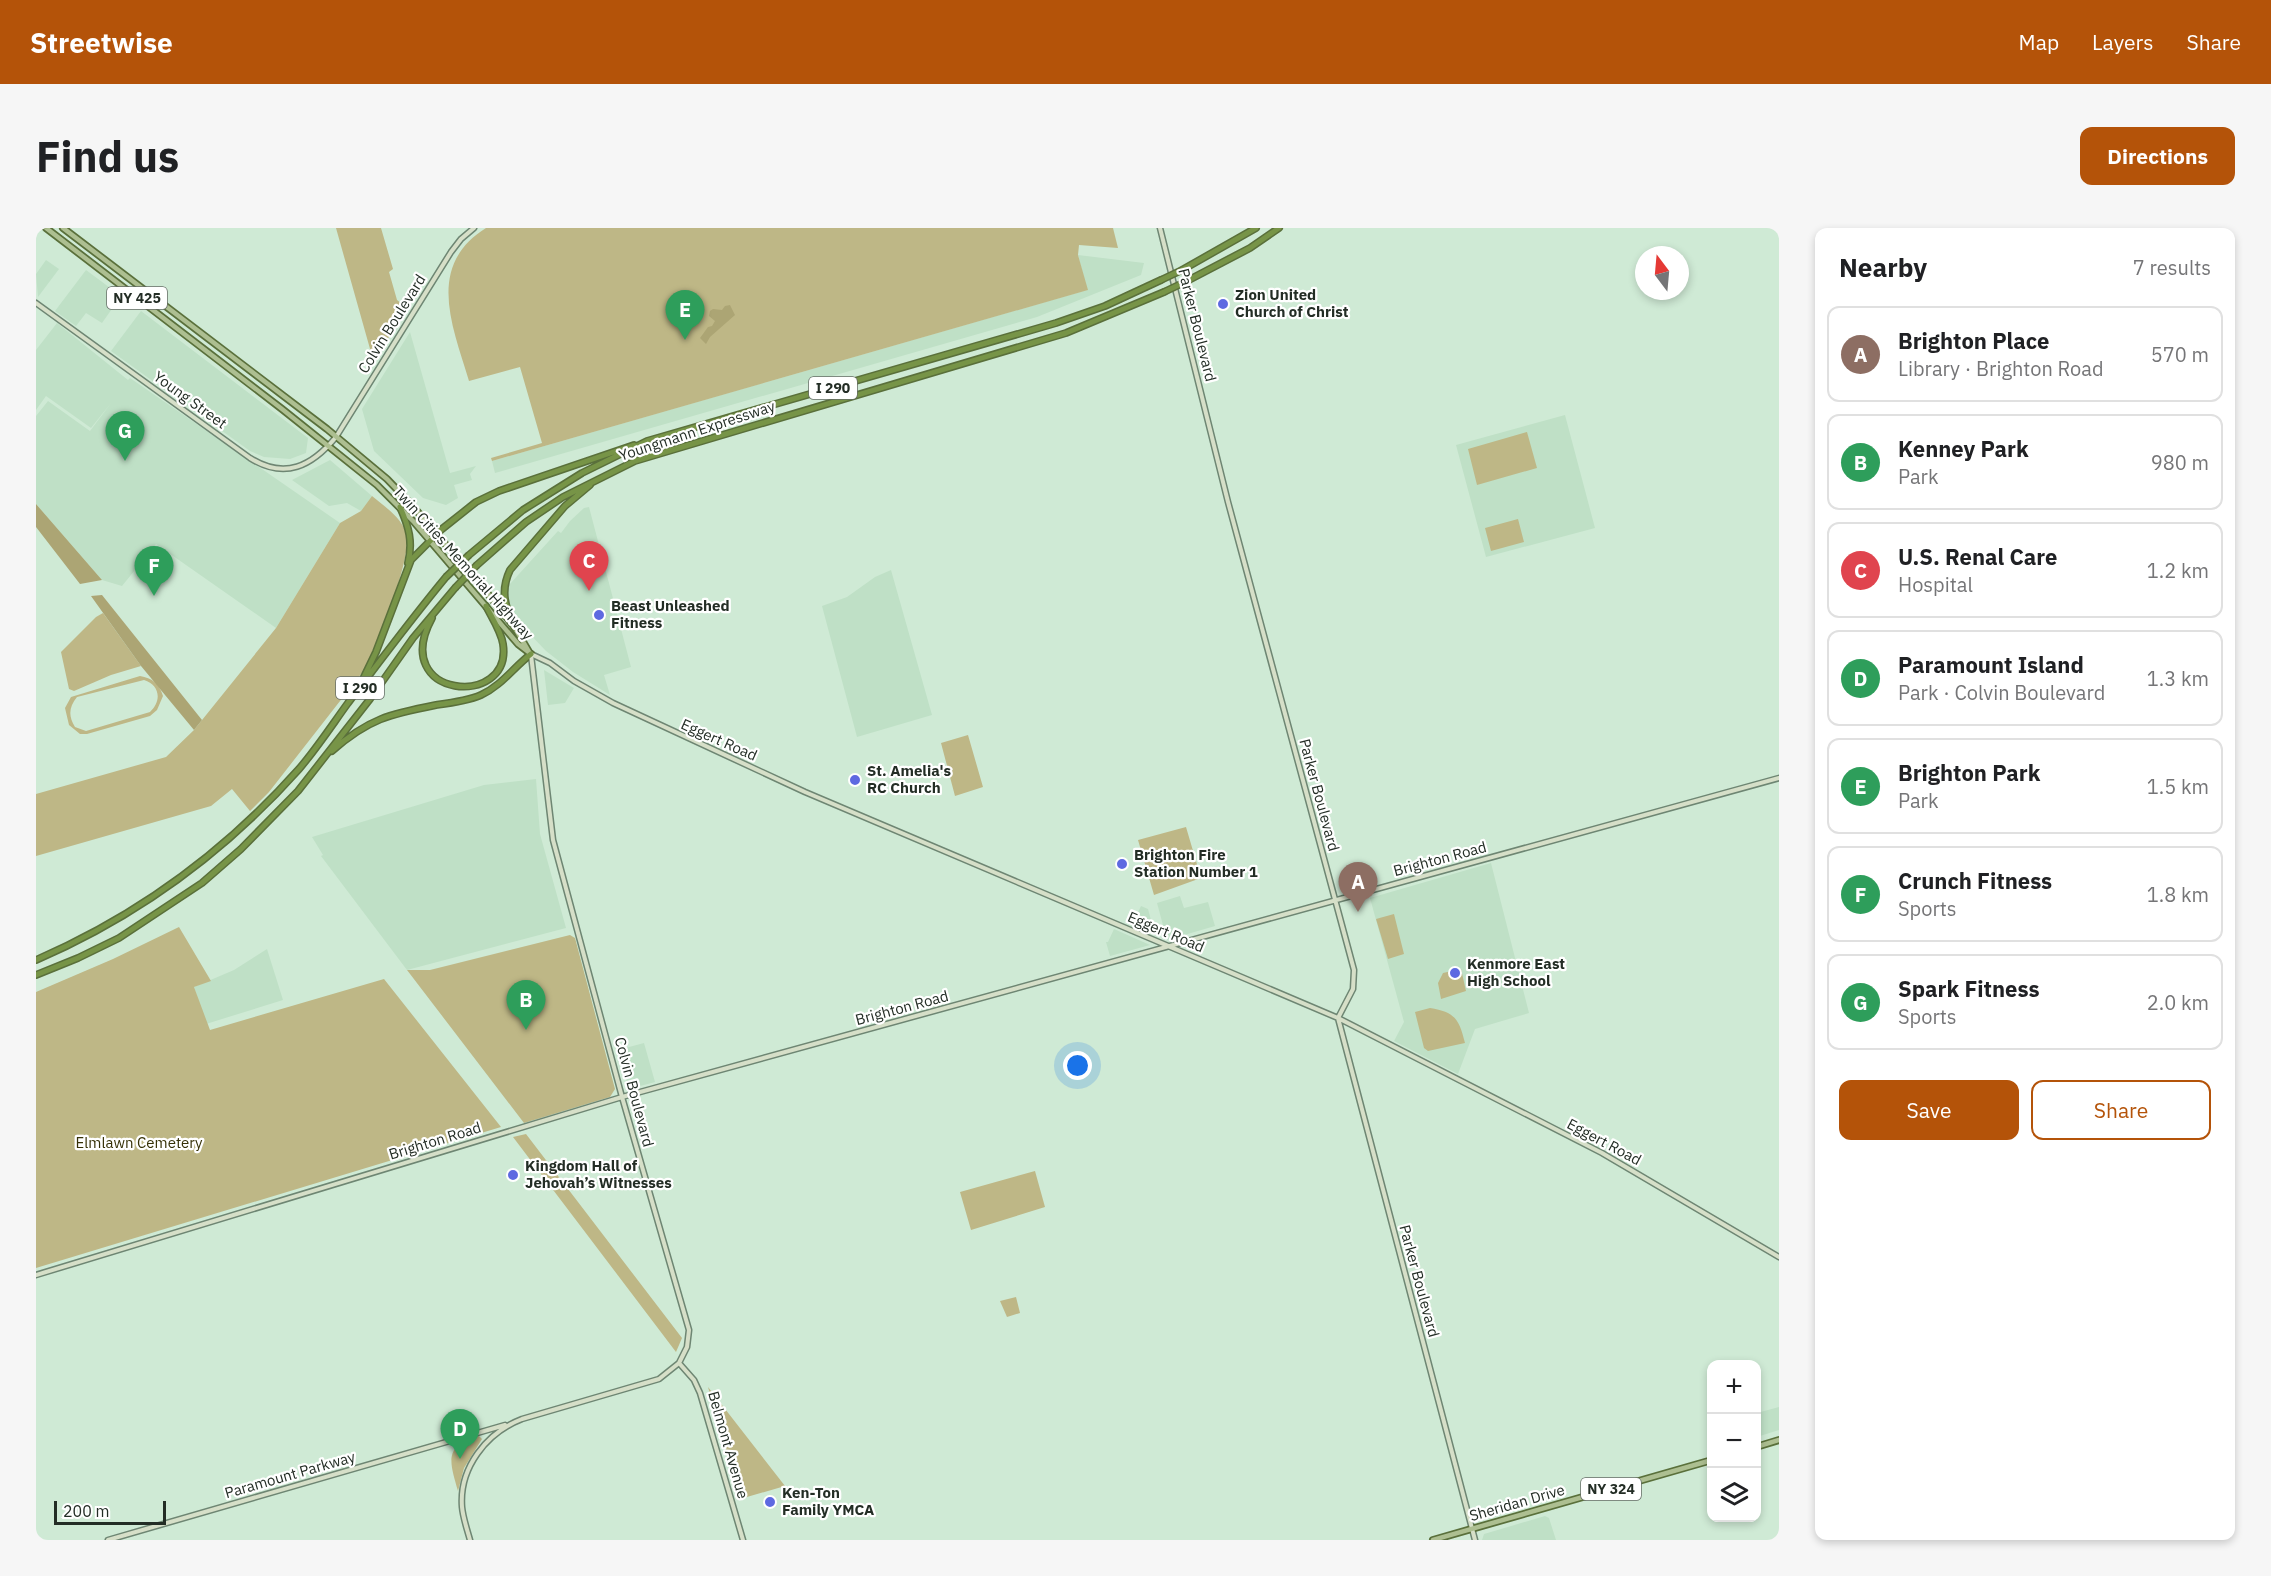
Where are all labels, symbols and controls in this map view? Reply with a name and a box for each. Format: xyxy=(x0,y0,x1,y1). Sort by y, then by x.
text: Streetwise xyxy=(30,24,173,61)
text: Map xyxy=(2019,28,2059,56)
text: Layers xyxy=(2092,28,2154,56)
text: Share xyxy=(2187,28,2241,56)
button: Directions xyxy=(2080,127,2235,185)
text: Find us xyxy=(36,129,179,184)
north arrow xyxy=(1635,246,1689,300)
text: Nearby xyxy=(1839,250,1927,284)
text: 7 results xyxy=(2133,254,2211,281)
street label: Parker Boulevard xyxy=(1174,266,1221,383)
street label: Colvin Boulevard xyxy=(354,271,430,377)
place label: Zion United Church of Christ xyxy=(1235,285,1349,321)
road number: NY 425 xyxy=(107,287,167,309)
pin: E xyxy=(666,291,704,340)
marker: Zion United Church of Christ xyxy=(1216,297,1230,311)
text: Brighton Place xyxy=(1898,326,2049,355)
text: A xyxy=(1854,341,1867,368)
text: 570 m xyxy=(2151,341,2209,368)
text: Library · Brighton Road xyxy=(1898,355,2104,382)
street label: Young Street xyxy=(150,367,231,433)
road number: I 290 xyxy=(809,377,857,399)
street label: Youngmann Expressway xyxy=(616,396,778,465)
pin: G xyxy=(106,412,145,461)
text: Kenney Park xyxy=(1898,434,2029,463)
text: B xyxy=(1854,449,1867,476)
text: 980 m xyxy=(2151,449,2209,476)
text: Park xyxy=(1898,463,1938,490)
street label: Twin Cities Memorial Highway xyxy=(389,482,538,644)
pin: C xyxy=(570,542,608,591)
text: U.S. Renal Care xyxy=(1898,542,2057,571)
pin: F xyxy=(134,546,174,596)
text: C xyxy=(1854,557,1867,584)
text: 1.2 km xyxy=(2147,557,2209,584)
text: Hospital xyxy=(1898,571,1973,598)
place label: Beast Unleashed Fitness xyxy=(611,596,730,632)
marker: Beast Unleashed Fitness xyxy=(592,608,606,622)
text: Paramount Island xyxy=(1898,650,2084,679)
text: D xyxy=(1854,665,1867,692)
text: 1.3 km xyxy=(2147,665,2209,692)
road number: I 290 xyxy=(336,677,384,699)
text: Park · Colvin Boulevard xyxy=(1898,679,2105,706)
street label: Eggert Road xyxy=(678,714,760,765)
street label: Parker Boulevard xyxy=(1295,737,1344,853)
text: Brighton Park xyxy=(1898,758,2040,787)
place label: St. Amelia's RC Church xyxy=(867,761,952,797)
marker: St. Amelia's RC Church xyxy=(848,773,862,787)
text: E xyxy=(1854,773,1867,800)
text: 1.5 km xyxy=(2147,773,2209,800)
text: Park xyxy=(1898,787,1938,814)
street label: Brighton Road xyxy=(1391,837,1489,880)
place label: Brighton Fire Station Number 1 xyxy=(1134,845,1258,881)
marker: Brighton Fire Station Number 1 xyxy=(1115,857,1129,871)
pin: A xyxy=(1338,862,1378,912)
text: Crunch Fitness xyxy=(1898,866,2052,895)
text: F xyxy=(1855,881,1866,908)
text: 1.8 km xyxy=(2147,881,2209,908)
text: Sports xyxy=(1898,895,1957,922)
street label: Eggert Road xyxy=(1125,907,1207,956)
place label: Kenmore East High School xyxy=(1467,954,1565,990)
marker: Kenmore East High School xyxy=(1448,966,1462,980)
text: Spark Fitness xyxy=(1898,974,2039,1003)
pin: B xyxy=(506,980,546,1030)
street label: Brighton Road xyxy=(853,986,951,1029)
text: G xyxy=(1853,989,1868,1016)
text: 2.0 km xyxy=(2147,989,2209,1016)
text: Sports xyxy=(1898,1003,1957,1030)
street label: Colvin Boulevard xyxy=(611,1035,658,1149)
your location xyxy=(1063,1051,1092,1080)
button: Save xyxy=(1839,1080,2019,1140)
button: Share xyxy=(2031,1080,2211,1140)
street label: Eggert Road xyxy=(1564,1114,1645,1169)
street label: Brighton Road xyxy=(386,1117,483,1164)
park label: Elmlawn Cemetery xyxy=(75,1133,203,1152)
place label: Kingdom Hall of Jehovah’s Witnesses xyxy=(525,1156,672,1192)
marker: Kingdom Hall of Jehovah’s Witnesses xyxy=(506,1168,520,1182)
street label: Parker Boulevard xyxy=(1395,1223,1444,1339)
map controls xyxy=(1707,1360,1761,1522)
button: + xyxy=(1707,1360,1761,1414)
street label: Belmont Avenue xyxy=(704,1389,753,1501)
pin: D xyxy=(440,1410,480,1459)
button: − xyxy=(1707,1414,1761,1468)
street label: Paramount Parkway xyxy=(222,1447,358,1502)
button: layers xyxy=(1707,1468,1761,1522)
road number: NY 324 xyxy=(1581,1478,1641,1500)
street label: Sheridan Drive xyxy=(1467,1480,1567,1525)
place label: Ken-Ton Family YMCA xyxy=(782,1483,874,1519)
marker: Ken-Ton Family YMCA xyxy=(763,1495,777,1509)
scale bar xyxy=(54,1498,166,1526)
text: 200 m xyxy=(63,1501,110,1521)

